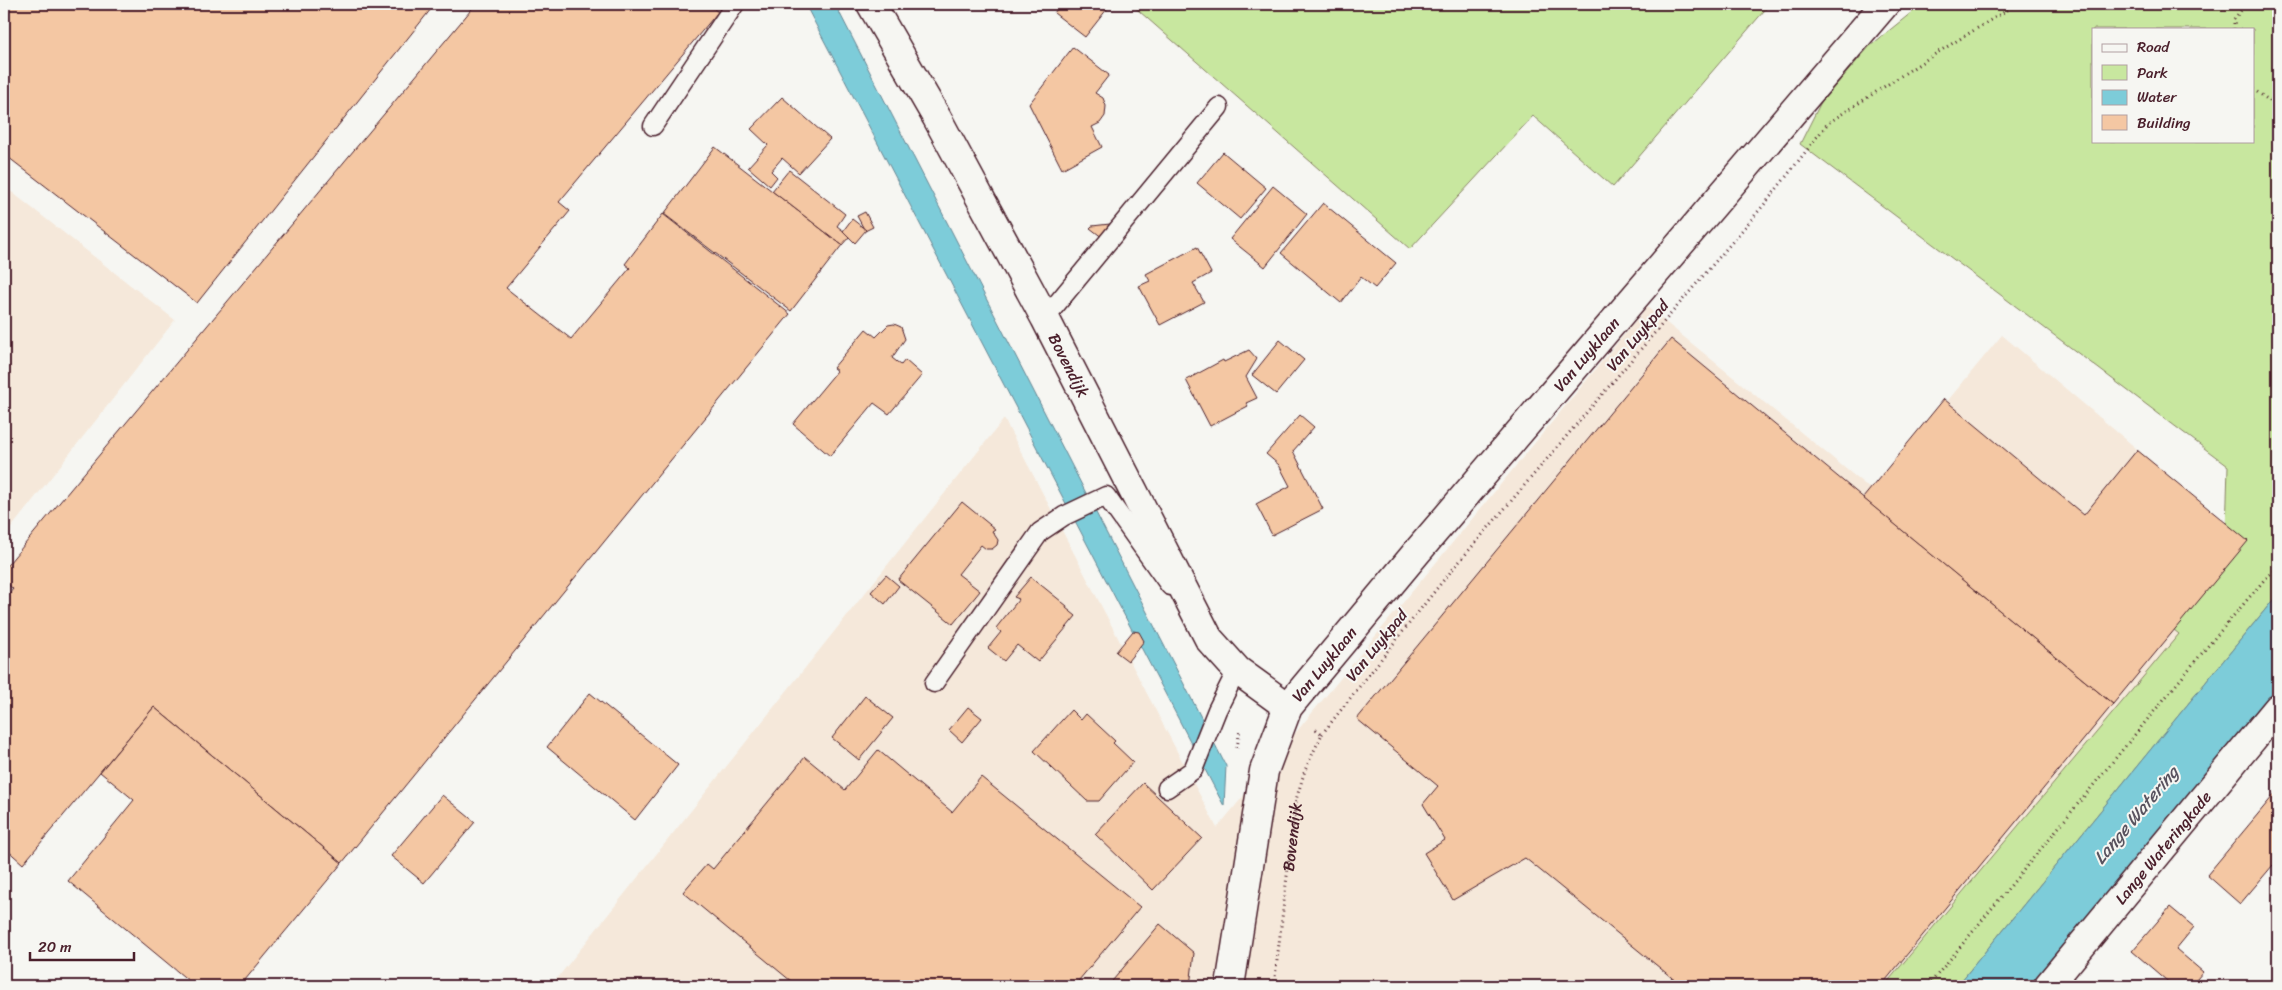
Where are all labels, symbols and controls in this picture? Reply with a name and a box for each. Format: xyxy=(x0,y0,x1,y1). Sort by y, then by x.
legend xyxy=(2092,28,2254,142)
text: Road xyxy=(2137,34,2170,60)
text: Park xyxy=(2137,60,2168,86)
text: Water xyxy=(2137,84,2177,110)
text: Building xyxy=(2137,110,2191,136)
street label: Van Luykpad xyxy=(1598,292,1677,378)
street label: Van Luyklaan xyxy=(1546,310,1627,399)
street label: Bovendijk xyxy=(1040,328,1098,403)
street label: Van Luykpad xyxy=(1338,601,1416,688)
street label: Van Luyklaan xyxy=(1284,620,1365,709)
water label: Lange Watering xyxy=(2085,757,2188,872)
street label: Lange Wateringkade xyxy=(2107,784,2219,911)
street label: Bovendijk xyxy=(1274,801,1311,873)
scale bar xyxy=(30,930,134,962)
text: 20 m xyxy=(38,934,72,960)

